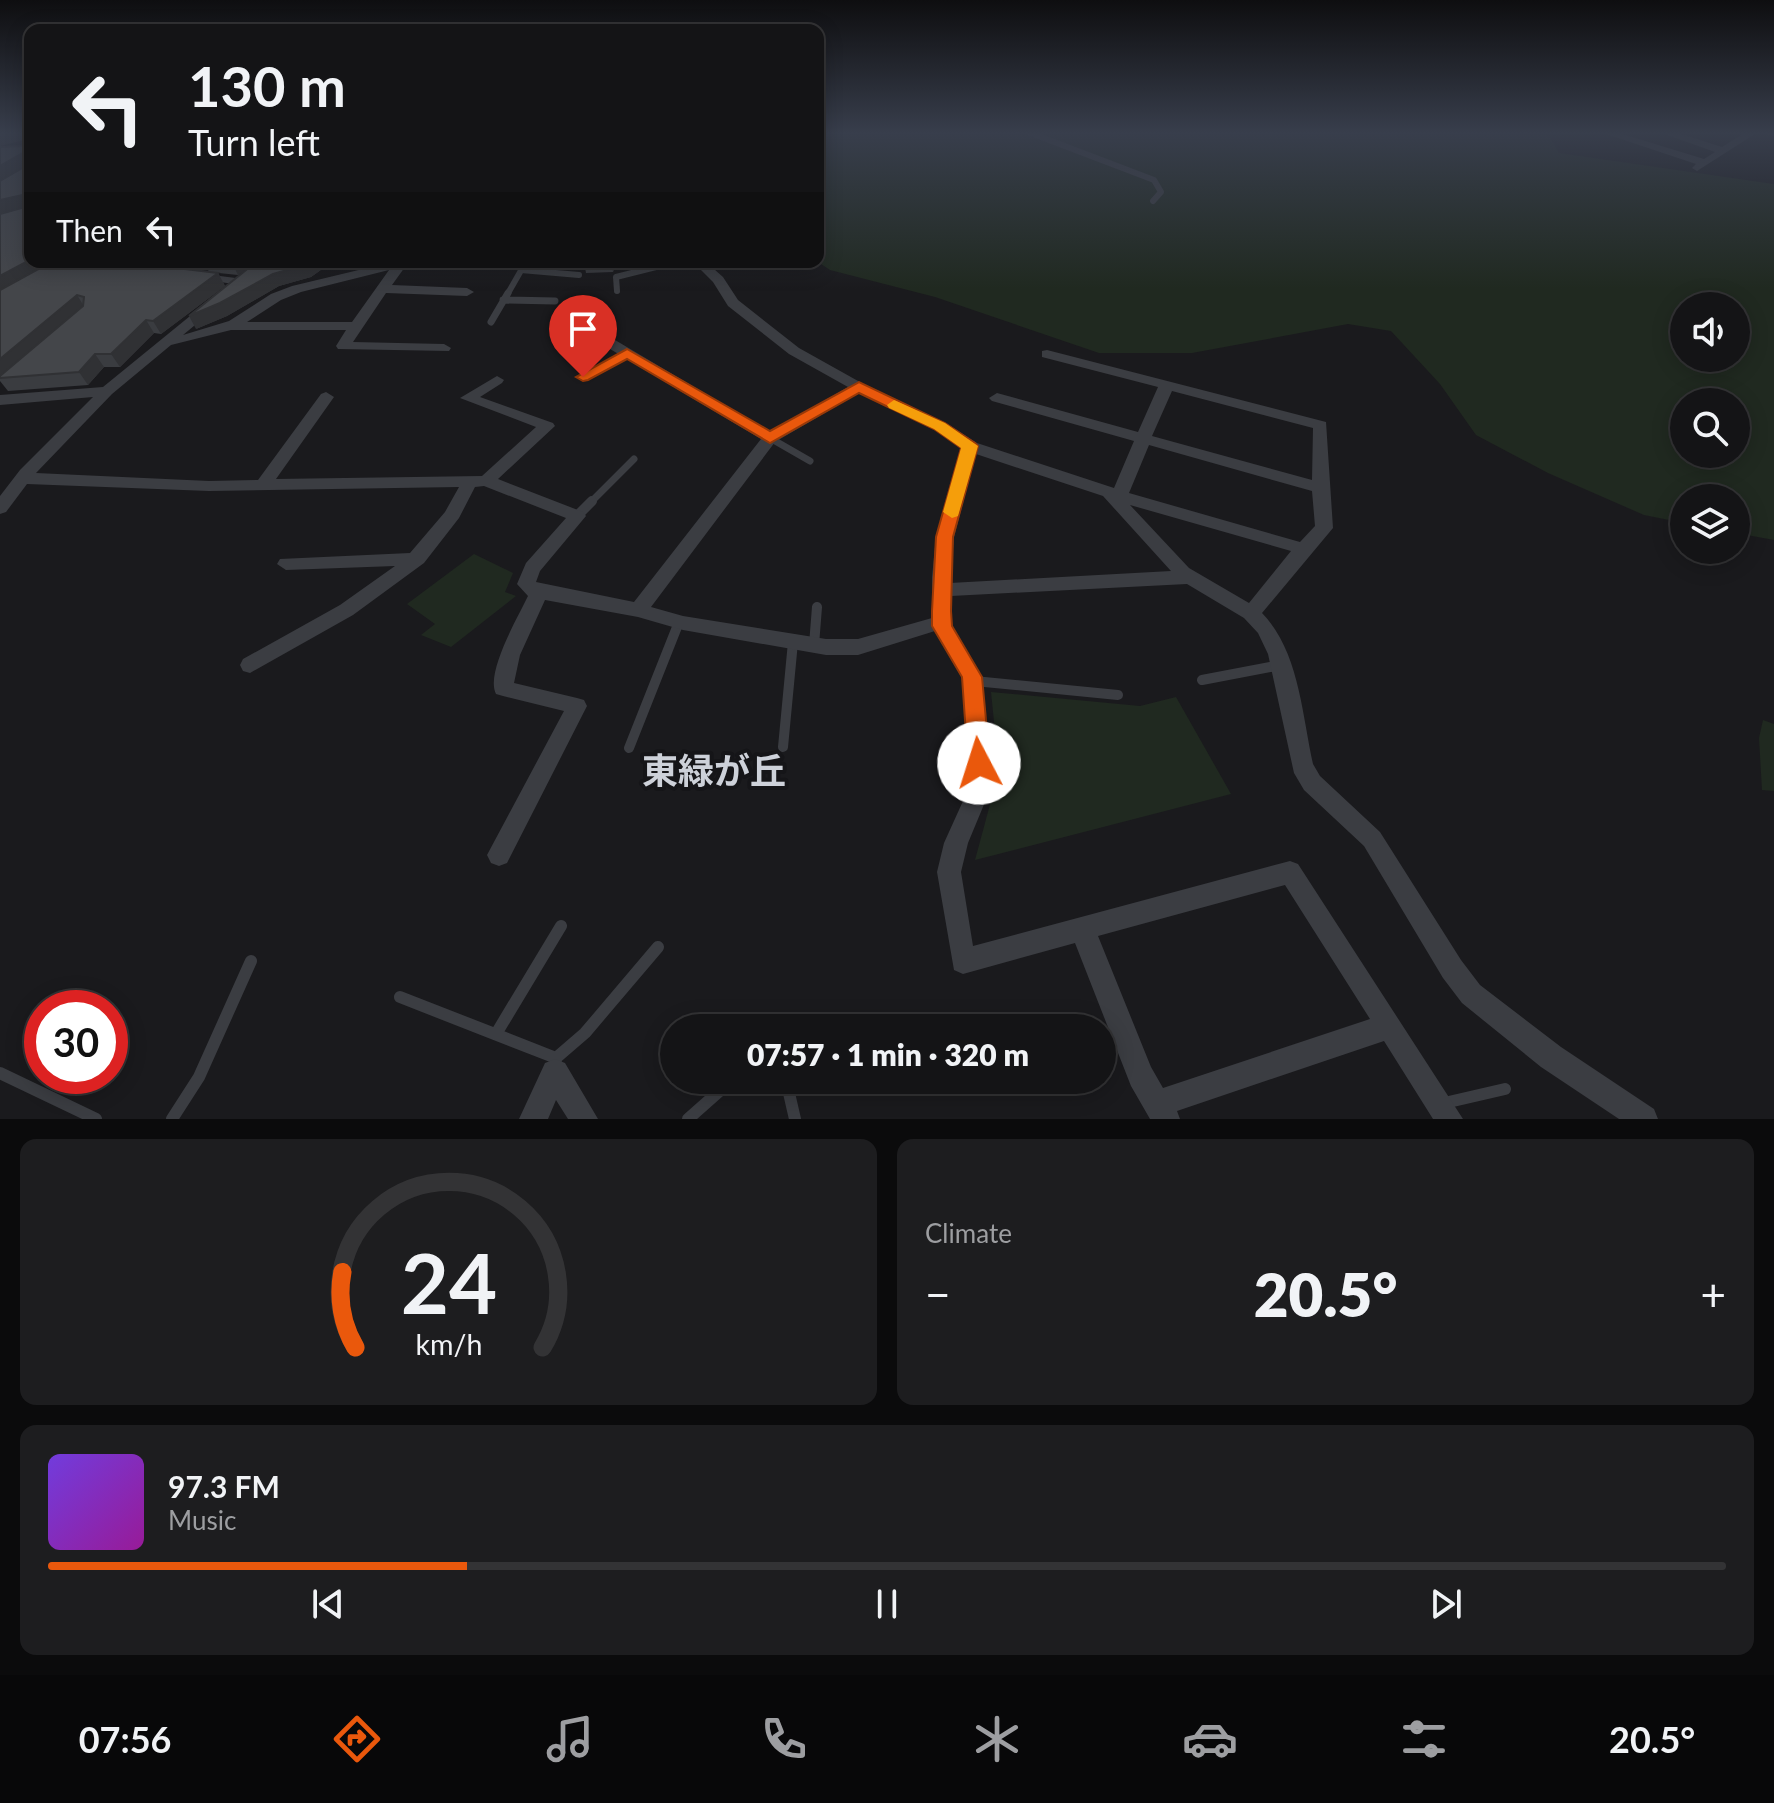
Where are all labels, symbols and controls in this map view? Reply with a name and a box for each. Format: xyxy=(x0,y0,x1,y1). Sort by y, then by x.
text: 130 m xyxy=(188,52,346,119)
icon: left xyxy=(56,56,160,160)
text: Turn left xyxy=(188,120,320,164)
icon: left xyxy=(139,208,183,252)
text: Then xyxy=(56,212,123,248)
map controls xyxy=(1670,292,1750,564)
button: sound xyxy=(1670,292,1750,372)
pin xyxy=(549,295,617,377)
icon: arrive xyxy=(561,307,605,351)
button: search xyxy=(1670,388,1750,468)
button: layers xyxy=(1670,484,1750,564)
position arrow xyxy=(937,721,1021,805)
district label: 東緑が丘 xyxy=(642,748,786,792)
speed limit sign: 30 xyxy=(24,990,128,1094)
text: 07:57 · 1 min · 320 m xyxy=(747,1036,1029,1072)
text: Climate xyxy=(925,1217,1012,1249)
text: 24 xyxy=(400,1232,497,1332)
text: 20.5° xyxy=(1254,1258,1397,1330)
text: − xyxy=(925,1268,951,1320)
text: + xyxy=(1700,1268,1726,1320)
text: km/h xyxy=(415,1327,482,1361)
text: 97.3 FM xyxy=(168,1468,280,1504)
text: Music xyxy=(168,1504,236,1536)
icon: previous xyxy=(306,1582,350,1626)
icon: pause xyxy=(865,1582,909,1626)
icon: next xyxy=(1424,1582,1468,1626)
icon: directions xyxy=(329,1711,385,1767)
icon: music xyxy=(542,1711,598,1767)
icon: phone xyxy=(756,1711,812,1767)
icon: climate xyxy=(969,1711,1025,1767)
icon: car xyxy=(1182,1711,1238,1767)
icon: filters xyxy=(1396,1711,1452,1767)
text: 07:56 xyxy=(79,1717,171,1761)
text: 20.5° xyxy=(1609,1717,1695,1761)

